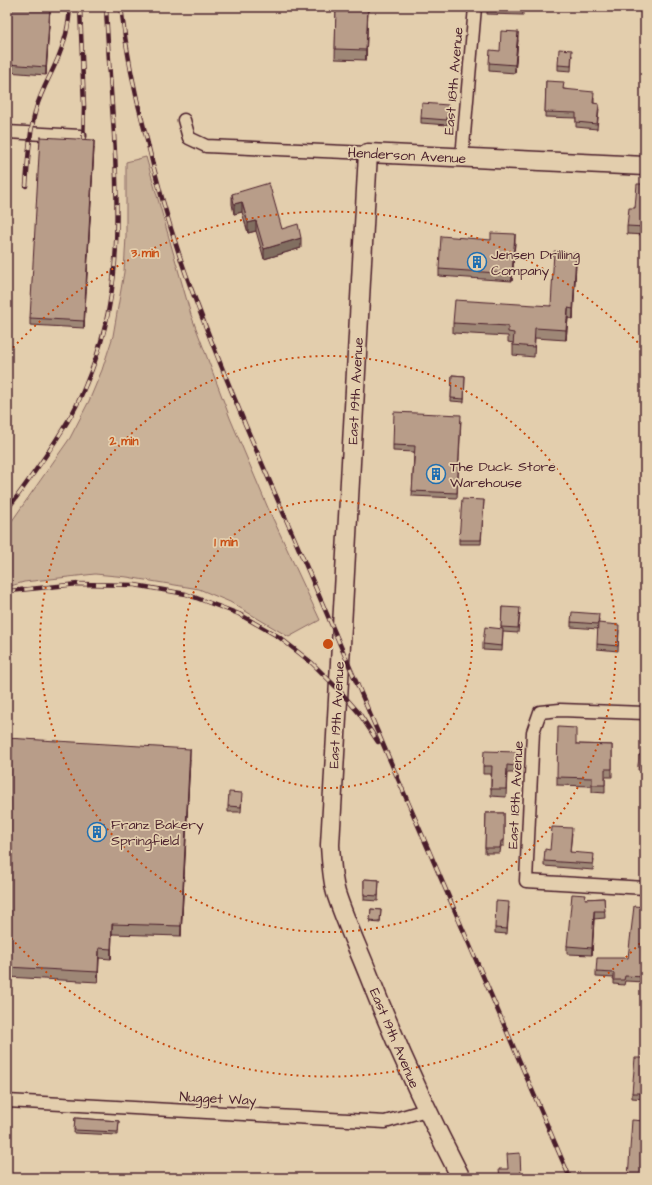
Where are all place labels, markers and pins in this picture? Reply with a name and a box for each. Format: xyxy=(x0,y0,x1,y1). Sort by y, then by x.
place label: Jensen Drilling Company xyxy=(491,245,580,281)
building icon: Jensen Drilling Company xyxy=(466,251,488,273)
place label: The Duck Store Warehouse xyxy=(450,457,556,493)
building icon: The Duck Store Warehouse xyxy=(425,463,447,485)
centre of rings xyxy=(321,637,335,651)
place label: Franz Bakery Springfield xyxy=(111,815,204,851)
building icon: Franz Bakery Springfield xyxy=(86,821,108,843)

